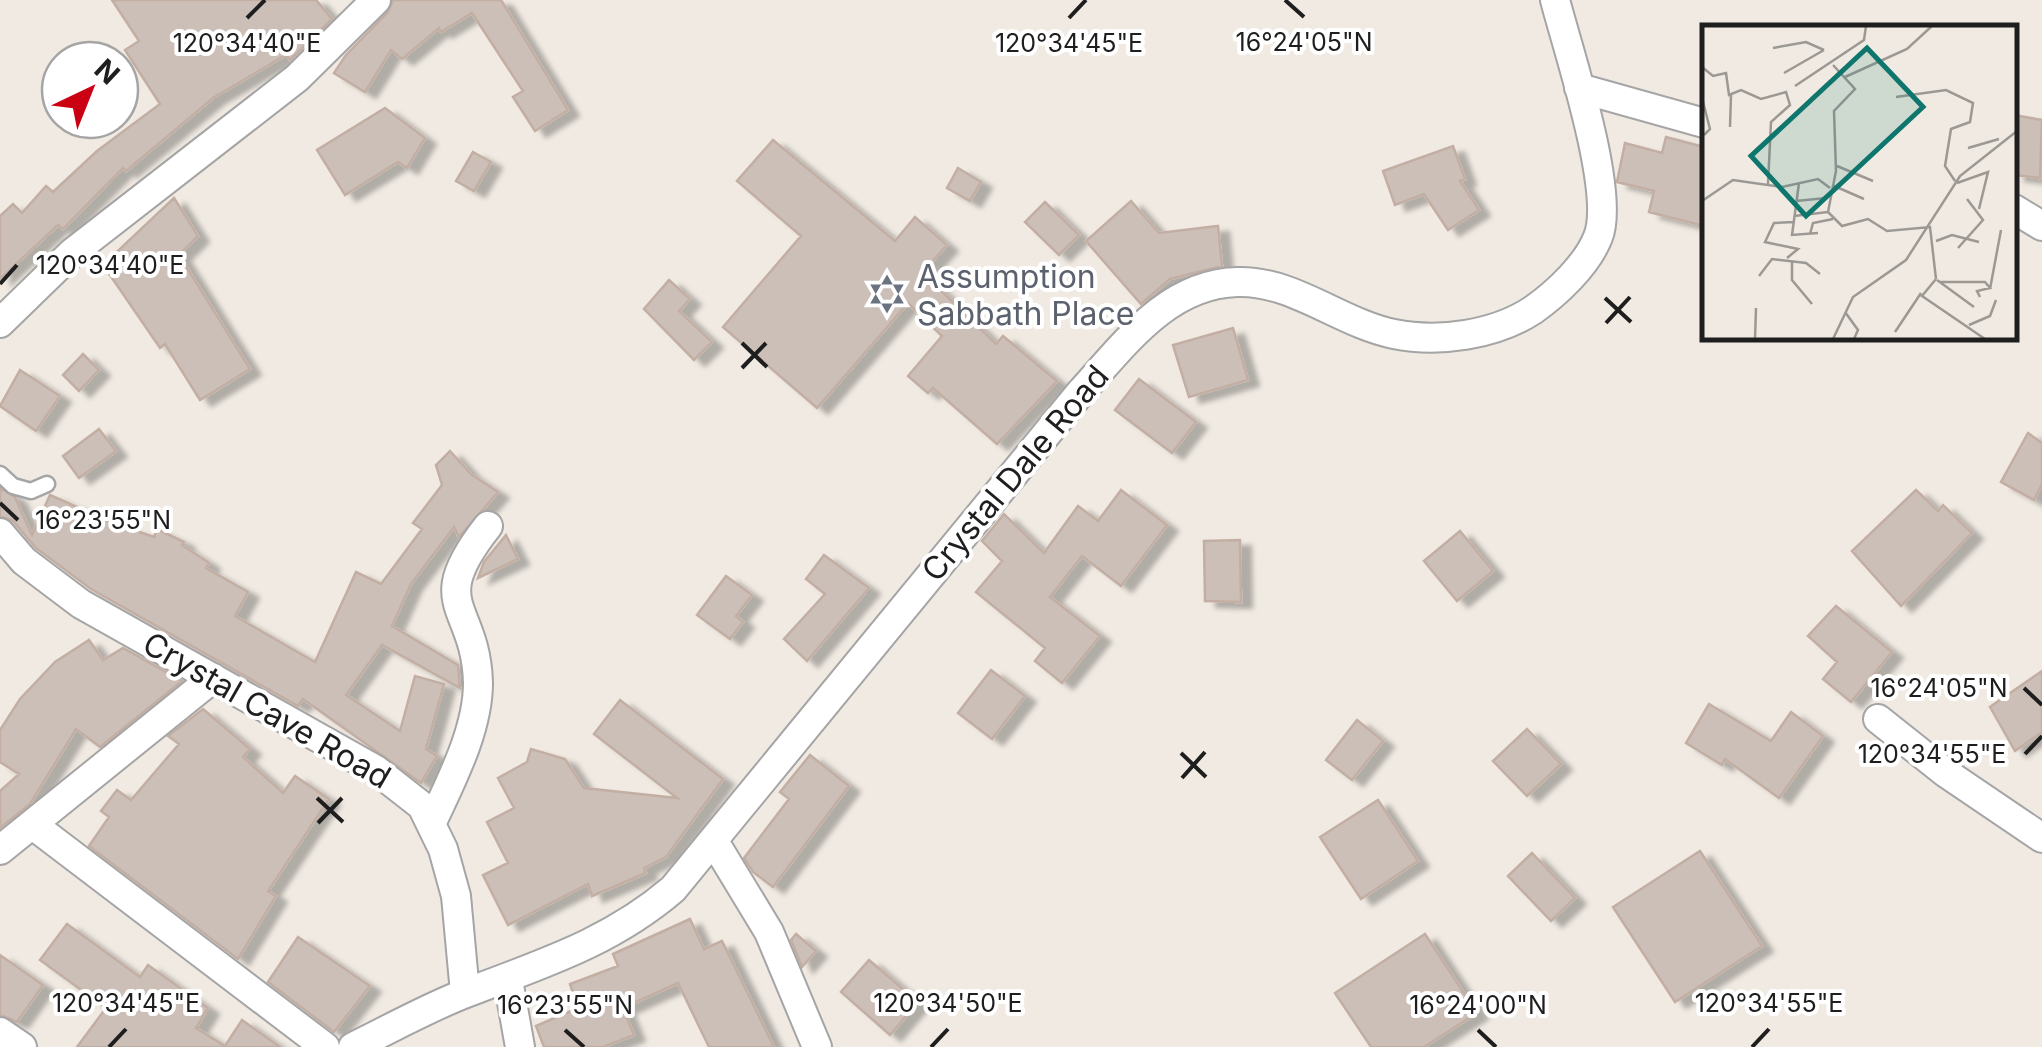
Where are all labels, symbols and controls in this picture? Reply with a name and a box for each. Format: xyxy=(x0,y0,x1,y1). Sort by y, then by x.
inset map xyxy=(1702,25,2017,340)
text: 16°24'05"N xyxy=(1235,27,1373,57)
text: 120°34'40"E xyxy=(173,28,321,58)
text: 120°34'45"E xyxy=(995,28,1143,58)
north arrow xyxy=(40,40,140,140)
text: N xyxy=(88,52,126,91)
text: 120°34'40"E xyxy=(36,250,184,280)
place label: Assumption Sabbath Place xyxy=(917,257,1134,333)
synagogue icon: Assumption Sabbath Place xyxy=(866,273,908,315)
street label: Crystal Dale Road xyxy=(913,357,1117,589)
text: 16°23'55"N xyxy=(35,505,171,535)
street label: Crystal Cave Road xyxy=(136,623,398,797)
text: 16°24'05"N xyxy=(1870,673,2008,703)
text: 120°34'55"E xyxy=(1858,739,2006,769)
text: 120°34'45"E xyxy=(52,988,200,1018)
text: 120°34'50"E xyxy=(873,988,1023,1018)
text: 120°34'55"E xyxy=(1695,988,1843,1018)
text: 16°23'55"N xyxy=(497,990,633,1020)
text: 16°24'00"N xyxy=(1409,990,1547,1020)

